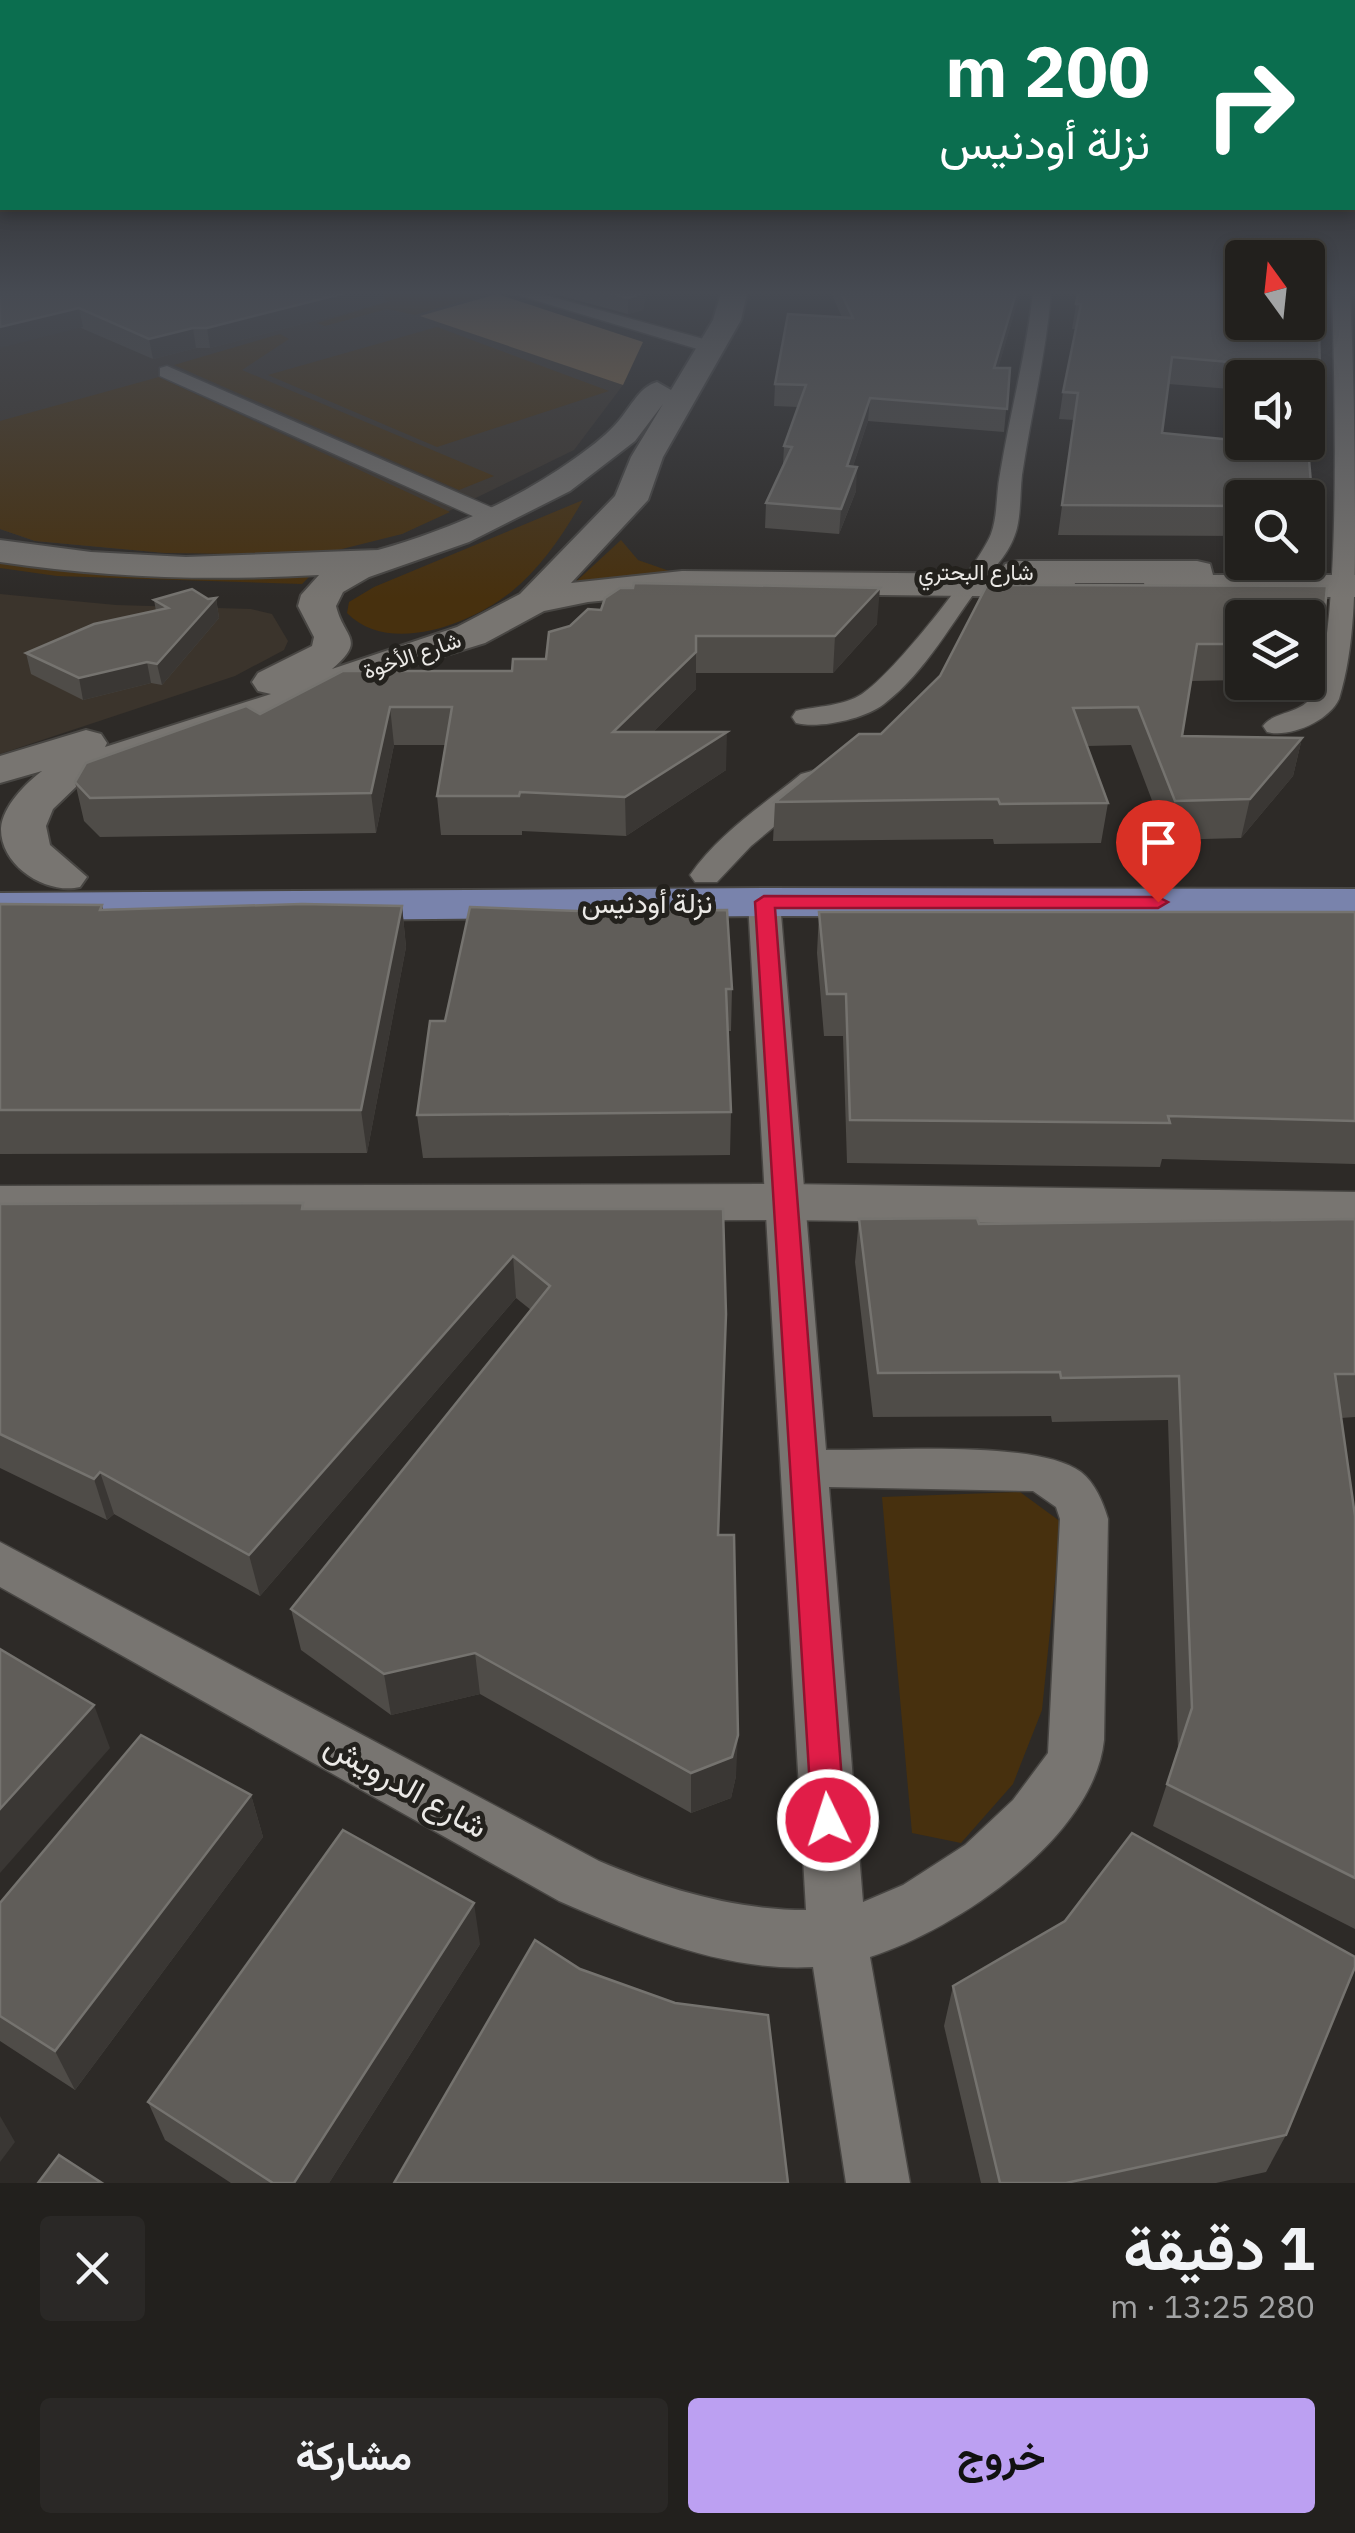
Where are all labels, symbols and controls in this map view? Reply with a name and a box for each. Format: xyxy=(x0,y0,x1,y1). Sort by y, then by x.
text: 200 m xyxy=(945,25,1150,116)
icon: right xyxy=(1185,40,1315,170)
text: نزلة أودنيس xyxy=(939,113,1150,171)
north arrow xyxy=(1225,240,1325,340)
map controls xyxy=(1225,240,1325,700)
button: sound xyxy=(1225,360,1325,460)
button: search xyxy=(1225,480,1325,580)
street label: شارع البحتري xyxy=(918,557,1034,591)
button: layers xyxy=(1225,600,1325,700)
street label: شارع الأخوة xyxy=(359,624,465,686)
pin xyxy=(1116,800,1201,903)
icon: arrive xyxy=(1131,815,1186,870)
street label: نزلة أودنيس xyxy=(581,884,713,921)
street label: شارع الدرويش xyxy=(317,1723,495,1849)
position arrow xyxy=(776,1768,880,1872)
text: 1 دقيقة xyxy=(1123,2208,1315,2287)
button: close xyxy=(40,2216,145,2321)
text: 280 m · 13:25 xyxy=(1110,2285,1315,2327)
button: مشاركة xyxy=(40,2398,668,2513)
button: خروج xyxy=(688,2398,1315,2513)

